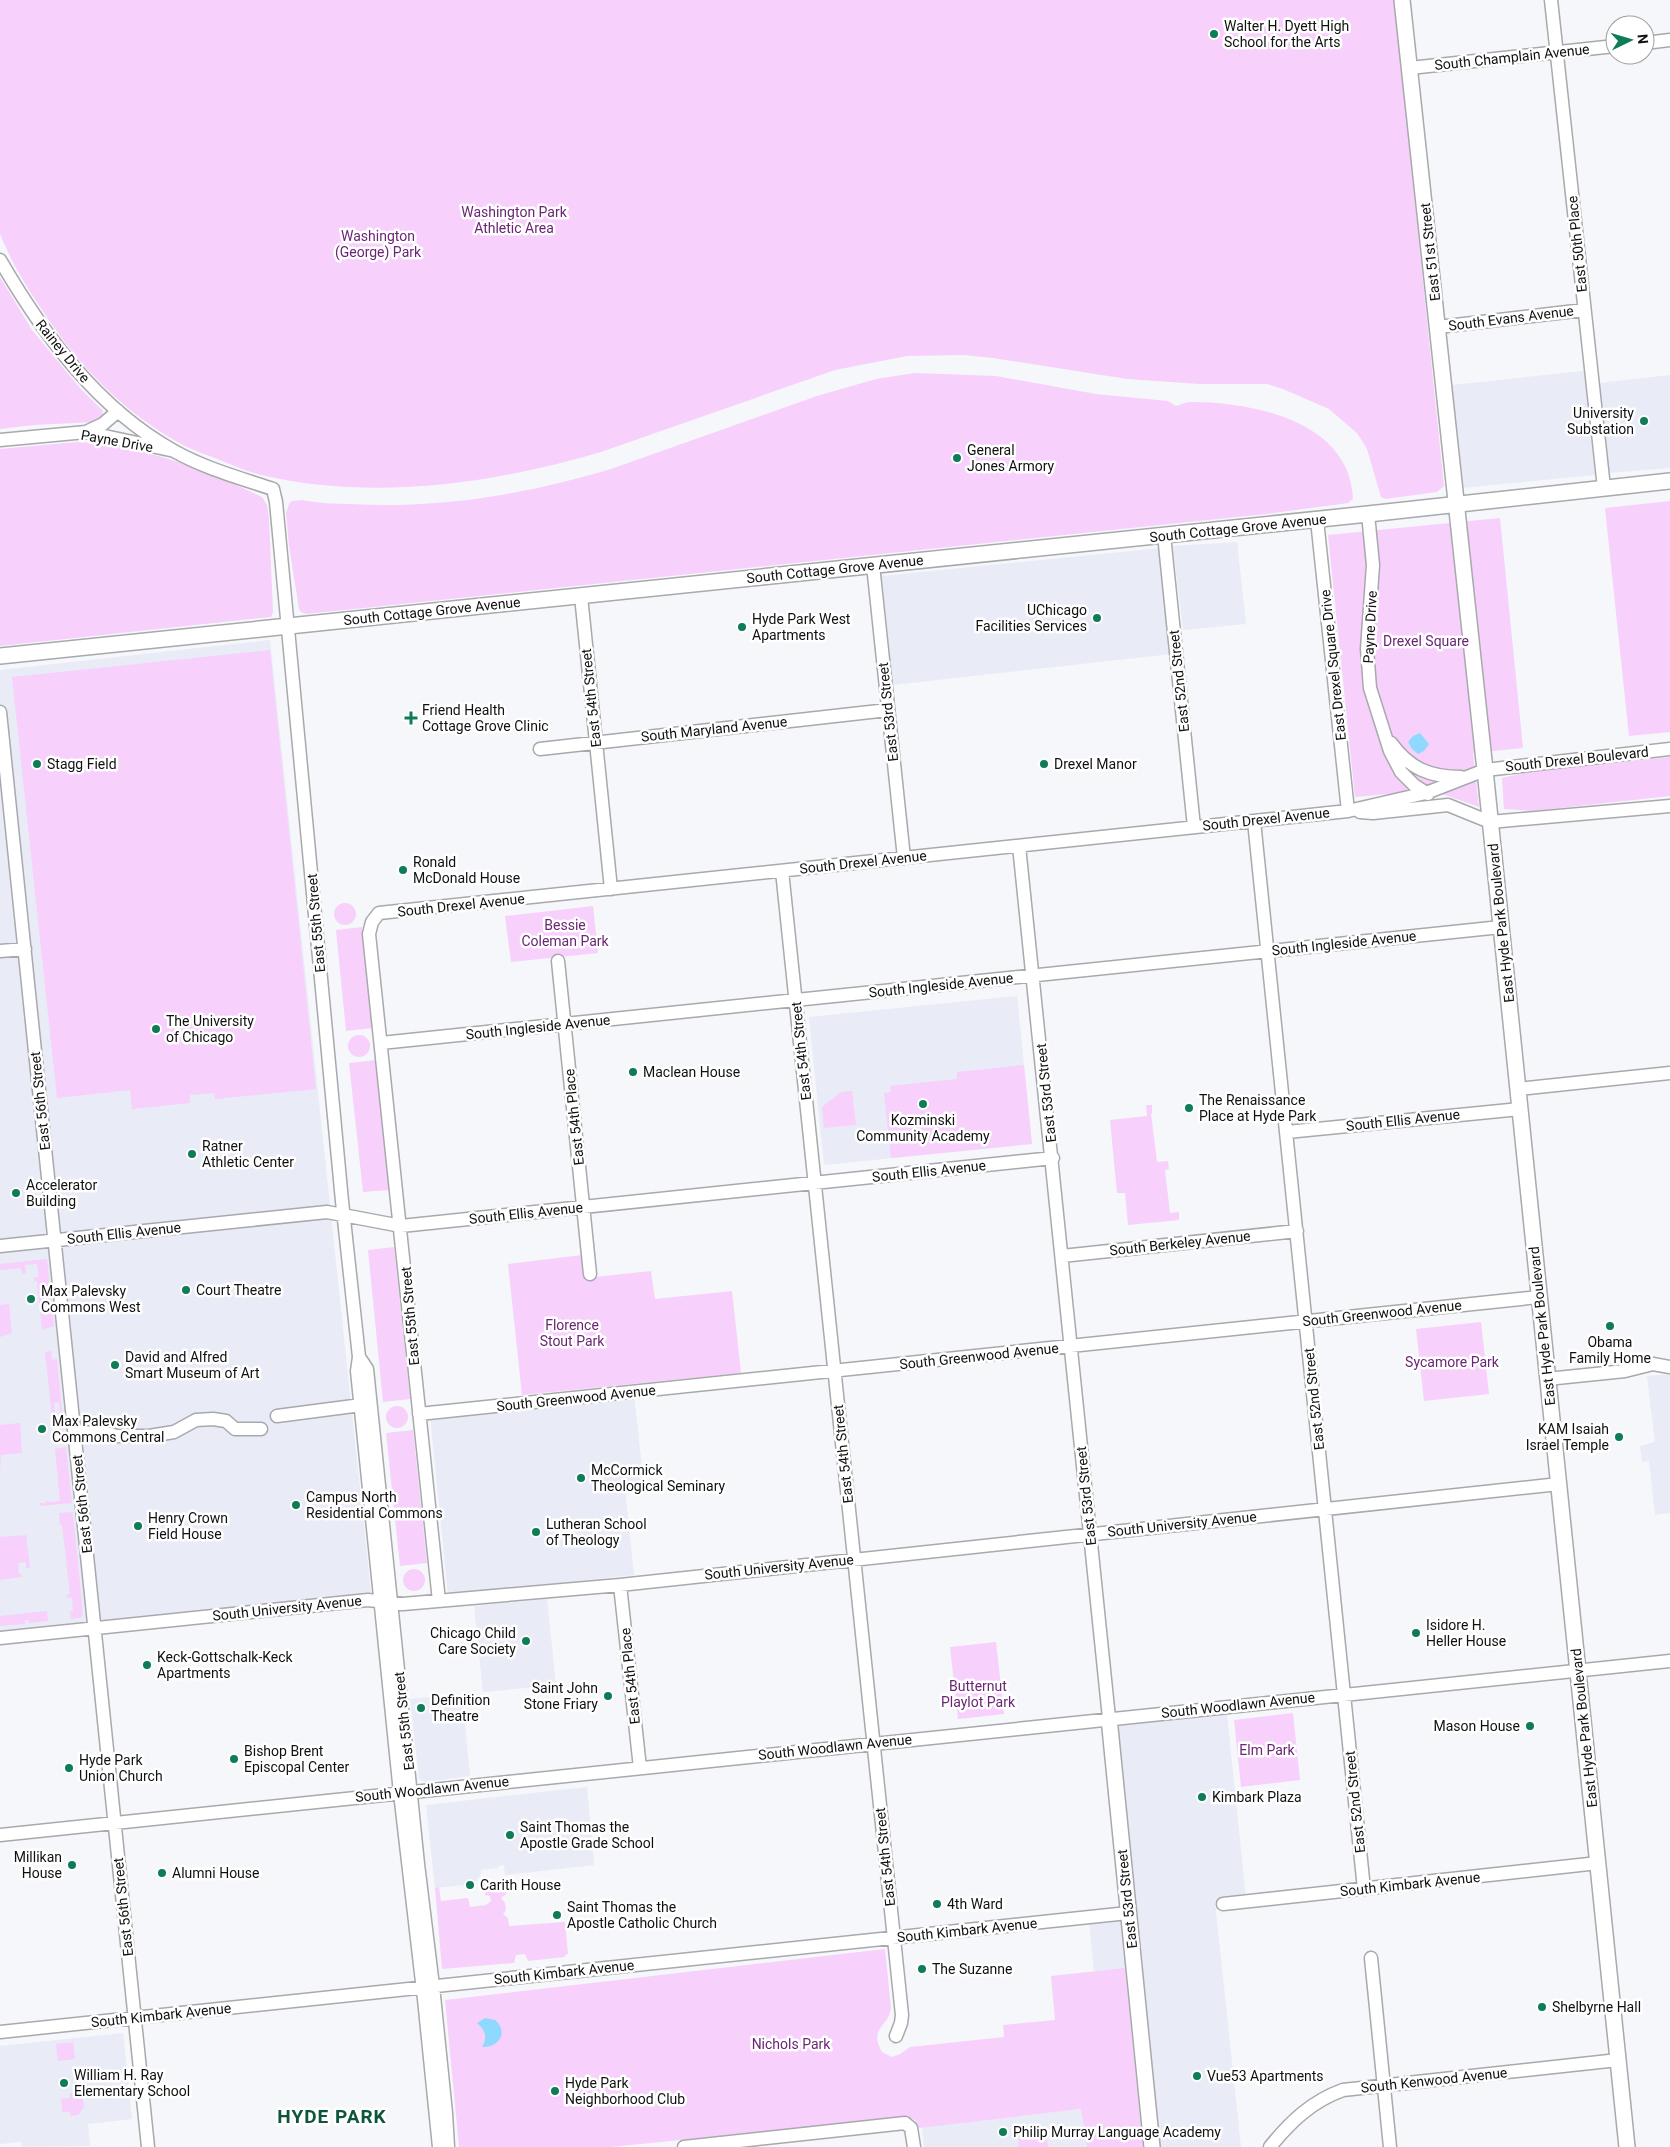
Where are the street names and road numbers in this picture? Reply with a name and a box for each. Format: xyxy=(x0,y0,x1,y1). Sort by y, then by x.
street label: South Champlain Avenue xyxy=(1434,41,1590,73)
street label: East 50th Place xyxy=(1564,195,1590,293)
street label: East 51st Street xyxy=(1417,202,1443,302)
street label: South Evans Avenue xyxy=(1447,302,1575,334)
street label: Rainey Drive xyxy=(33,316,93,386)
street label: Payne Drive xyxy=(80,427,154,455)
street label: South Cottage Grove Avenue xyxy=(1149,511,1327,545)
street label: South Cottage Grove Avenue xyxy=(746,552,924,586)
street label: East Drexel Square Drive xyxy=(1317,589,1349,741)
street label: Payne Drive xyxy=(1360,590,1380,664)
street label: South Cottage Grove Avenue xyxy=(343,594,521,628)
street label: East 52nd Street xyxy=(1166,629,1192,733)
street label: East 54th Street xyxy=(578,647,604,748)
street label: East 53rd Street xyxy=(875,661,901,762)
street label: South Maryland Avenue xyxy=(640,713,788,745)
street label: South Drexel Boulevard xyxy=(1505,744,1649,774)
street label: South Drexel Avenue xyxy=(1202,804,1330,834)
street label: East Hyde Park Boulevard xyxy=(1485,843,1517,1003)
street label: South Drexel Avenue xyxy=(799,847,927,877)
street label: East 55th Street xyxy=(304,872,328,973)
street label: South Drexel Avenue xyxy=(397,890,525,920)
street label: South Ingleside Avenue xyxy=(1271,927,1417,959)
street label: South Ingleside Avenue xyxy=(868,969,1014,1001)
street label: East 54th Street xyxy=(788,1000,814,1101)
street label: South Ingleside Avenue xyxy=(465,1011,611,1043)
street label: East 53rd Street xyxy=(1033,1042,1059,1143)
street label: East 56th Street xyxy=(27,1050,53,1151)
street label: East 54th Place xyxy=(561,1068,587,1166)
street label: South Ellis Avenue xyxy=(1345,1106,1461,1134)
street label: South Ellis Avenue xyxy=(871,1157,987,1185)
street label: South Ellis Avenue xyxy=(468,1199,584,1227)
street label: South Ellis Avenue xyxy=(66,1219,182,1247)
street label: South Berkeley Avenue xyxy=(1109,1228,1251,1258)
street label: East Hyde Park Boulevard xyxy=(1526,1246,1558,1406)
street label: East 55th Street xyxy=(398,1265,422,1366)
street label: South Greenwood Avenue xyxy=(1302,1297,1462,1329)
street label: South Greenwood Avenue xyxy=(899,1340,1059,1372)
street label: East 52nd Street xyxy=(1301,1347,1327,1451)
street label: South Greenwood Avenue xyxy=(496,1382,656,1414)
street label: East 54th Street xyxy=(830,1403,856,1504)
street label: East 53rd Street xyxy=(1073,1445,1099,1546)
street label: East 56th Street xyxy=(69,1453,95,1554)
street label: South University Avenue xyxy=(1107,1508,1257,1540)
street label: South University Avenue xyxy=(704,1551,854,1583)
street label: South University Avenue xyxy=(212,1592,362,1624)
street label: East 54th Place xyxy=(617,1627,643,1725)
street label: East Hyde Park Boulevard xyxy=(1568,1648,1600,1808)
street label: East 55th Street xyxy=(391,1670,417,1771)
street label: South Woodlawn Avenue xyxy=(1160,1689,1316,1721)
street label: South Woodlawn Avenue xyxy=(757,1731,913,1763)
street label: East 52nd Street xyxy=(1342,1750,1368,1854)
street label: South Woodlawn Avenue xyxy=(354,1773,510,1805)
street label: East 54th Street xyxy=(872,1806,898,1907)
street label: East 53rd Street xyxy=(1114,1848,1140,1949)
street label: East 56th Street xyxy=(110,1856,136,1957)
street label: South Kimbark Avenue xyxy=(1339,1869,1481,1899)
street label: South Kimbark Avenue xyxy=(896,1915,1038,1945)
street label: South Kimbark Avenue xyxy=(493,1957,635,1987)
street label: South Kimbark Avenue xyxy=(90,2000,232,2030)
street label: South Kenwood Avenue xyxy=(1360,2064,1508,2096)

